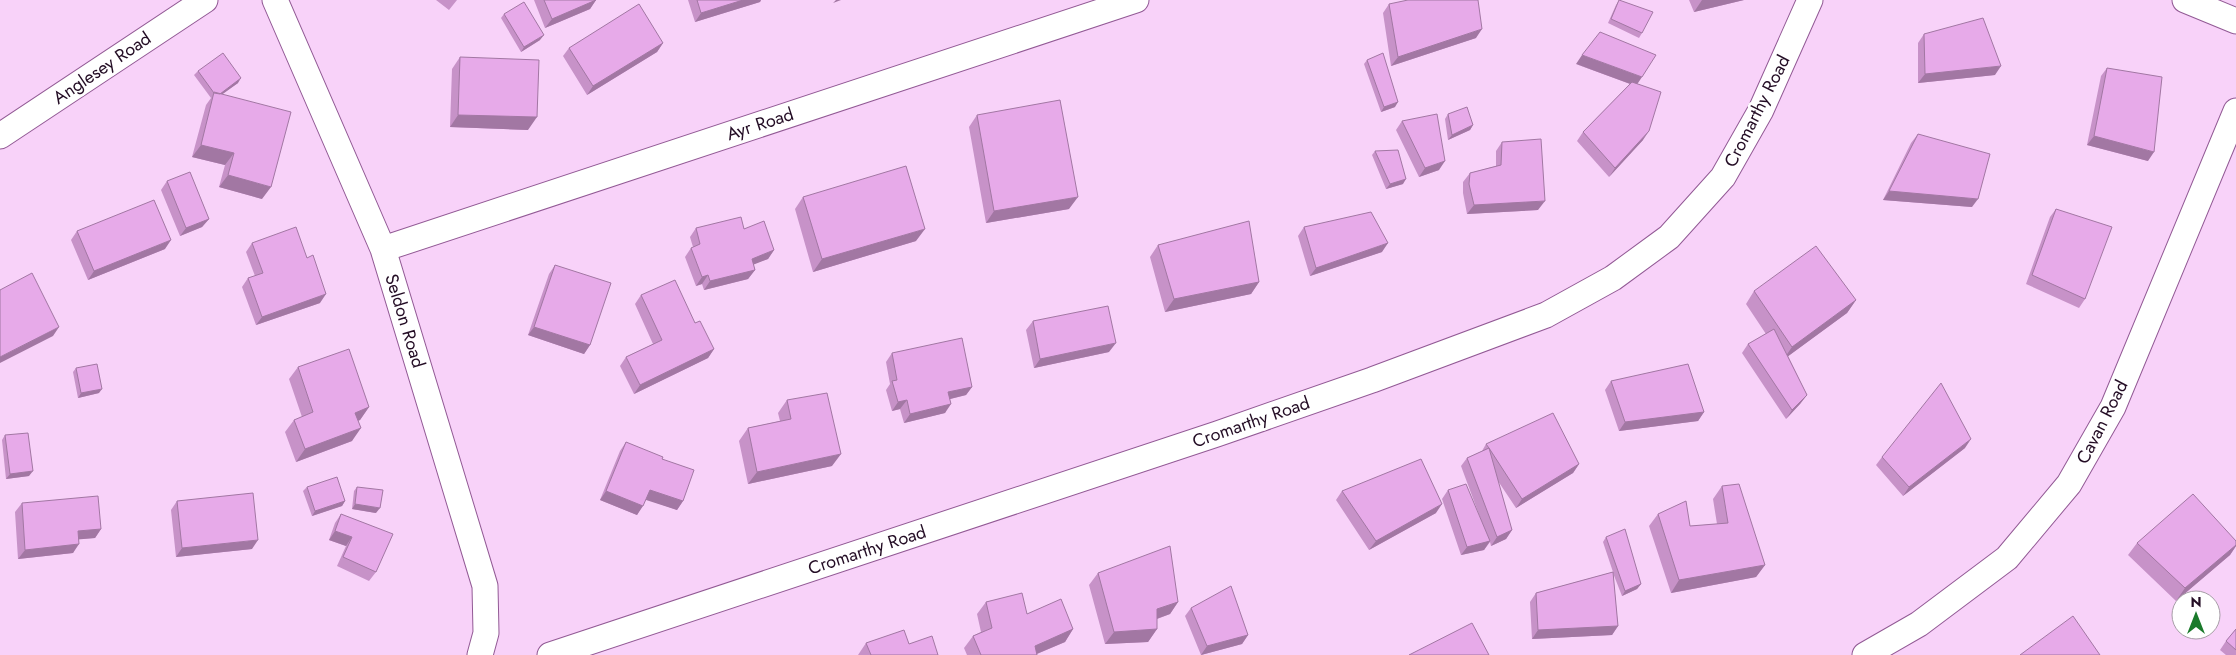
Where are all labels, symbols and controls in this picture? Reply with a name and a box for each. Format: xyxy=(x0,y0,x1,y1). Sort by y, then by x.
street label: Anglesey Road xyxy=(48,26,156,110)
street label: Cromarthy Road xyxy=(1718,50,1796,172)
street label: Ayr Road xyxy=(723,101,797,147)
street label: Seldon Road xyxy=(378,271,432,371)
street label: Cavan Road xyxy=(2070,375,2134,469)
street label: Cromarthy Road xyxy=(1189,390,1313,454)
street label: Cromarthy Road xyxy=(805,519,929,581)
north arrow xyxy=(2171,590,2221,640)
text: N xyxy=(2190,592,2202,612)

